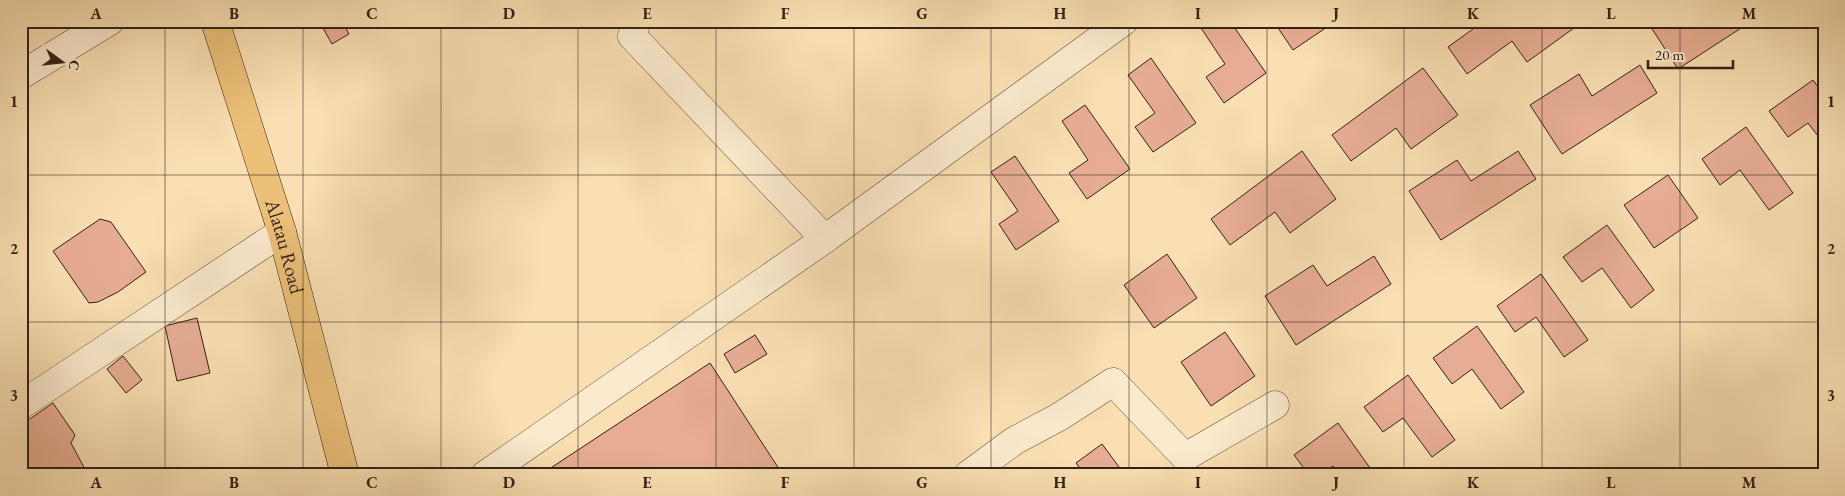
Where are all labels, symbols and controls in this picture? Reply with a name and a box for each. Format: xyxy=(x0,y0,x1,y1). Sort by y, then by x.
text: A xyxy=(89,3,102,24)
text: B xyxy=(229,3,239,24)
text: C xyxy=(366,3,378,24)
text: D xyxy=(503,3,515,24)
text: E xyxy=(642,3,652,24)
text: F xyxy=(781,3,790,24)
text: G xyxy=(916,3,928,24)
text: H xyxy=(1054,3,1067,24)
text: I xyxy=(1195,3,1201,24)
text: J xyxy=(1331,3,1339,24)
text: K xyxy=(1467,3,1480,24)
text: L xyxy=(1606,3,1616,24)
text: M xyxy=(1742,3,1757,24)
north arrow xyxy=(38,38,88,88)
scale bar xyxy=(1648,38,1732,70)
text: 20 m xyxy=(1655,45,1684,64)
text: С xyxy=(65,58,85,73)
text: 1 xyxy=(10,91,18,112)
text: 1 xyxy=(1827,91,1835,112)
street label: Alatau Road xyxy=(259,195,311,297)
text: 2 xyxy=(10,238,19,259)
text: 2 xyxy=(1827,238,1836,259)
text: 3 xyxy=(10,385,18,406)
text: 3 xyxy=(1827,385,1835,406)
text: A xyxy=(89,472,102,493)
text: B xyxy=(229,472,239,493)
text: C xyxy=(366,472,378,493)
text: D xyxy=(503,472,515,493)
text: E xyxy=(642,472,652,493)
text: F xyxy=(781,472,790,493)
text: G xyxy=(916,472,928,493)
text: H xyxy=(1054,472,1067,493)
text: I xyxy=(1195,472,1201,493)
text: J xyxy=(1331,472,1339,493)
text: K xyxy=(1467,472,1480,493)
text: L xyxy=(1606,472,1616,493)
text: M xyxy=(1742,472,1757,493)

